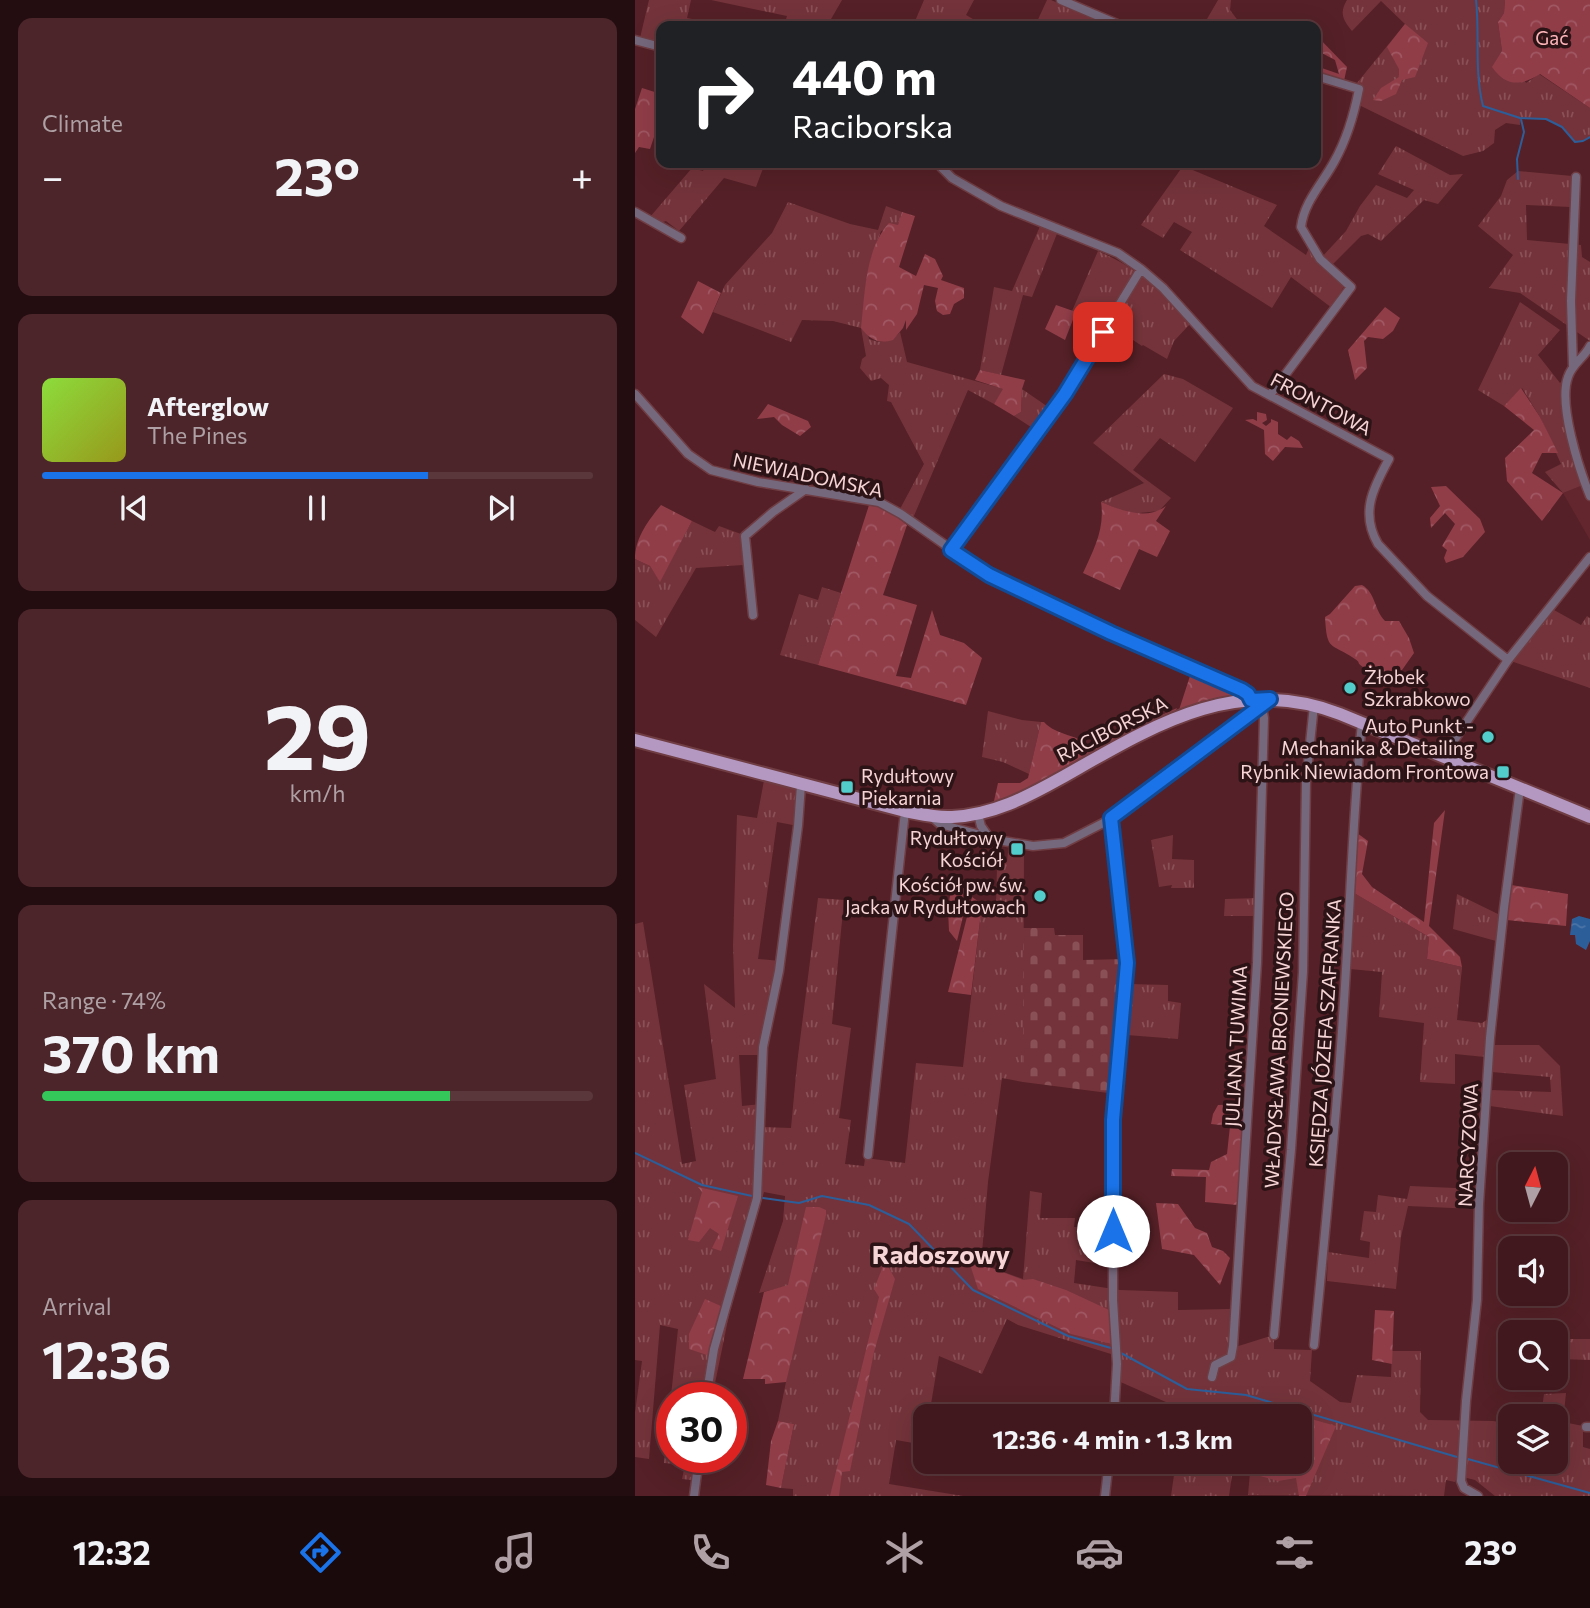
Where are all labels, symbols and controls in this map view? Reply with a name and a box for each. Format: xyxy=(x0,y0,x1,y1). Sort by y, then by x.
park label: Gać xyxy=(1535,26,1569,49)
text: 440 m xyxy=(792,45,937,105)
icon: right xyxy=(677,49,768,140)
text: Raciborska xyxy=(792,105,953,145)
text: Climate xyxy=(42,109,123,137)
text: 23° xyxy=(274,143,360,207)
text: − xyxy=(42,152,64,199)
text: + xyxy=(571,152,593,199)
pin xyxy=(1073,302,1133,362)
icon: arrive xyxy=(1084,313,1122,351)
street label: FRONTOWA xyxy=(1267,367,1376,440)
text: Afterglow xyxy=(147,390,269,421)
text: The Pines xyxy=(147,421,248,449)
street label: NIEWIADOMSKA xyxy=(731,447,885,502)
icon: previous xyxy=(115,489,153,527)
icon: pause xyxy=(298,489,336,527)
icon: next xyxy=(482,489,520,527)
place label: Żłobek Szkrabkowo xyxy=(1364,665,1471,710)
text: 29 xyxy=(264,677,371,789)
marker: Żłobek Szkrabkowo xyxy=(1342,680,1358,696)
street label: RACIBORSKA xyxy=(1053,691,1171,766)
place label: Auto Punkt - Mechanika & Detailing xyxy=(1281,714,1474,759)
marker: Auto Punkt - Mechanika & Detailing xyxy=(1480,729,1496,745)
place label: Rybnik Niewiadom Frontowa xyxy=(1240,760,1489,783)
place label: Rydułtowy Piekarnia xyxy=(861,764,954,809)
marker: Rybnik Niewiadom Frontowa xyxy=(1495,764,1511,780)
text: km/h xyxy=(290,779,345,807)
marker: Rydułtowy Piekarnia xyxy=(839,779,855,795)
place label: Rydułtowy Kościół xyxy=(910,826,1003,871)
marker: Rydułtowy Kościół xyxy=(1009,841,1025,857)
place label: Kościół pw. św. Jacka w Rydułtowach xyxy=(845,873,1026,918)
marker: Kościół pw. św. Jacka w Rydułtowach xyxy=(1032,888,1048,904)
street label: WŁADYSŁAWA BRONIEWSKIEGO xyxy=(1259,891,1298,1189)
street label: KSIĘDZA JÓZEFA SZAFRANKA xyxy=(1303,898,1345,1168)
street label: JULIANA TUWIMA xyxy=(1220,965,1251,1127)
text: Range · 74% xyxy=(42,986,166,1014)
text: 370 km xyxy=(42,1020,220,1084)
street label: NARCYZOWA xyxy=(1453,1082,1482,1207)
north arrow xyxy=(1498,1152,1568,1222)
map controls xyxy=(1498,1152,1568,1474)
position arrow xyxy=(1076,1194,1150,1268)
button: sound xyxy=(1498,1236,1568,1306)
district label: Radoszowy xyxy=(872,1238,1010,1269)
text: Arrival xyxy=(42,1292,112,1320)
button: search xyxy=(1498,1320,1568,1390)
text: 12:36 xyxy=(42,1326,171,1390)
speed limit sign: 30 xyxy=(656,1382,747,1473)
button: layers xyxy=(1498,1404,1568,1474)
text: 12:36 · 4 min · 1.3 km xyxy=(992,1423,1233,1454)
icon: directions xyxy=(296,1528,345,1577)
icon: music xyxy=(491,1528,540,1577)
icon: phone xyxy=(686,1528,735,1577)
icon: climate xyxy=(880,1528,929,1577)
icon: car xyxy=(1075,1528,1124,1577)
icon: filters xyxy=(1270,1528,1319,1577)
text: 12:32 xyxy=(73,1532,151,1572)
text: 23° xyxy=(1464,1532,1517,1572)

